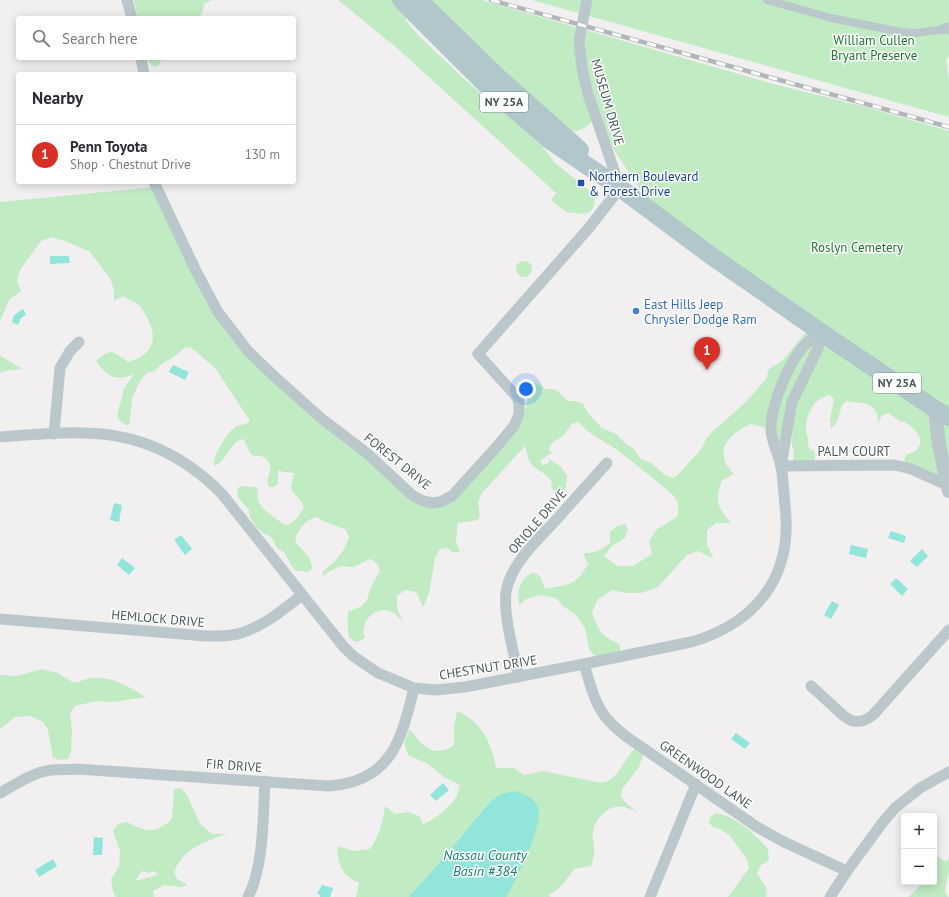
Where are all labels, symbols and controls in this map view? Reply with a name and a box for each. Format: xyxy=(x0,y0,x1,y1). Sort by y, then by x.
search box xyxy=(16,16,296,60)
icon: search xyxy=(30,27,52,49)
text: Search here xyxy=(62,29,138,48)
park label: William Cullen Bryant Preserve xyxy=(831,32,917,64)
street label: MUSEUM DRIVE xyxy=(587,57,628,147)
text: Nearby xyxy=(32,87,83,109)
road number: NY 25A xyxy=(480,92,528,112)
text: Penn Toyota xyxy=(70,137,148,156)
text: 1 xyxy=(41,146,49,163)
text: 130 m xyxy=(245,146,280,163)
text: Shop · Chestnut Drive xyxy=(70,156,191,173)
place label: Northern Boulevard & Forest Drive xyxy=(589,168,698,200)
marker: Northern Boulevard & Forest Drive xyxy=(576,178,586,188)
park label: Roslyn Cemetery xyxy=(811,239,903,256)
place label: East Hills Jeep Chrysler Dodge Ram xyxy=(644,296,757,328)
marker: East Hills Jeep Chrysler Dodge Ram xyxy=(631,306,641,316)
pin: 1 xyxy=(694,337,720,370)
road number: NY 25A xyxy=(873,373,921,393)
your location xyxy=(516,379,536,399)
street label: FOREST DRIVE xyxy=(361,429,435,494)
street label: PALM COURT xyxy=(817,443,891,460)
street label: ORIOLE DRIVE xyxy=(504,485,570,557)
street label: HEMLOCK DRIVE xyxy=(111,606,205,631)
street label: CHESTNUT DRIVE xyxy=(438,651,538,684)
street label: GREENWOOD LANE xyxy=(656,736,755,813)
street label: FIR DRIVE xyxy=(205,755,263,776)
map controls xyxy=(901,813,937,885)
button: + xyxy=(901,813,937,849)
water label: Nassau County Basin #384 xyxy=(443,846,528,880)
button: − xyxy=(901,849,937,885)

